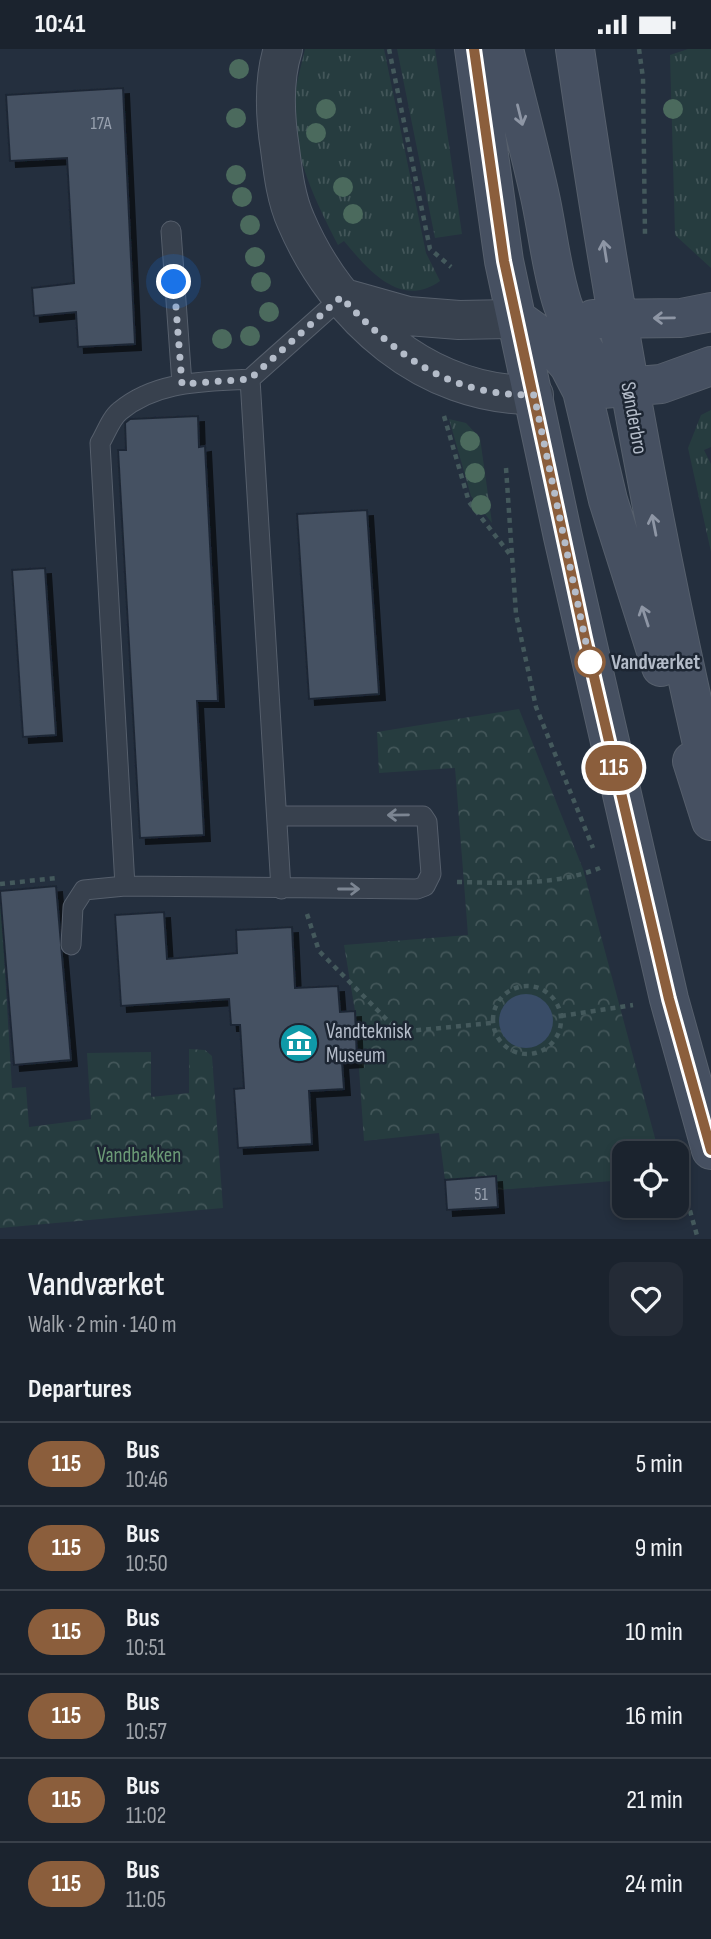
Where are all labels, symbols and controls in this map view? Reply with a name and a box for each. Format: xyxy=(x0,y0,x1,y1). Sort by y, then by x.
text: 10:41 xyxy=(35,9,85,40)
one-way arrow xyxy=(514,103,527,126)
house number: 17A xyxy=(91,113,112,134)
one-way arrow xyxy=(598,240,611,263)
your location xyxy=(156,264,191,299)
one-way arrow xyxy=(653,311,676,325)
street label: Sønderbro xyxy=(615,380,653,456)
one-way arrow xyxy=(647,514,661,537)
one-way arrow xyxy=(638,605,651,627)
marker: Vandværket xyxy=(575,647,605,677)
place label: Vandværket xyxy=(611,650,700,675)
line badge: 115 xyxy=(574,745,654,791)
text: 115 xyxy=(599,753,629,782)
one-way arrow xyxy=(386,808,409,821)
one-way arrow xyxy=(337,882,360,896)
place label: Vandteknisk Museum xyxy=(326,1019,412,1068)
museum icon: Vandteknisk Museum xyxy=(278,1022,320,1064)
map controls xyxy=(612,1141,689,1218)
button: locate xyxy=(612,1141,689,1218)
park label: Vandbakken xyxy=(97,1143,181,1168)
house number: 51 xyxy=(474,1184,488,1205)
button: heart xyxy=(609,1262,683,1336)
text: Vandværket xyxy=(28,1265,165,1305)
text: Walk · 2 min · 140 m xyxy=(28,1311,176,1339)
text: Departures xyxy=(28,1374,132,1405)
text: Bus xyxy=(126,1435,160,1466)
text: 115 xyxy=(52,1449,81,1478)
text: 5 min xyxy=(636,1449,683,1480)
text: 10:46 xyxy=(126,1466,168,1494)
text: Bus xyxy=(126,1519,160,1550)
text: 115 xyxy=(52,1533,81,1562)
text: 9 min xyxy=(635,1533,683,1564)
text: 10:50 xyxy=(126,1550,168,1578)
text: Bus xyxy=(126,1603,160,1634)
text: 115 xyxy=(52,1617,81,1646)
text: 10 min xyxy=(626,1617,683,1648)
text: 10:51 xyxy=(126,1634,166,1662)
text: Bus xyxy=(126,1687,160,1718)
text: 115 xyxy=(52,1701,81,1730)
text: 16 min xyxy=(626,1701,683,1732)
text: 10:57 xyxy=(126,1718,167,1746)
text: Bus xyxy=(126,1771,160,1802)
text: 115 xyxy=(52,1785,81,1814)
text: 21 min xyxy=(626,1785,683,1816)
text: 11:02 xyxy=(126,1802,166,1830)
text: Bus xyxy=(126,1855,160,1886)
text: 115 xyxy=(52,1869,81,1898)
text: 24 min xyxy=(625,1869,683,1900)
text: 11:05 xyxy=(126,1886,166,1914)

